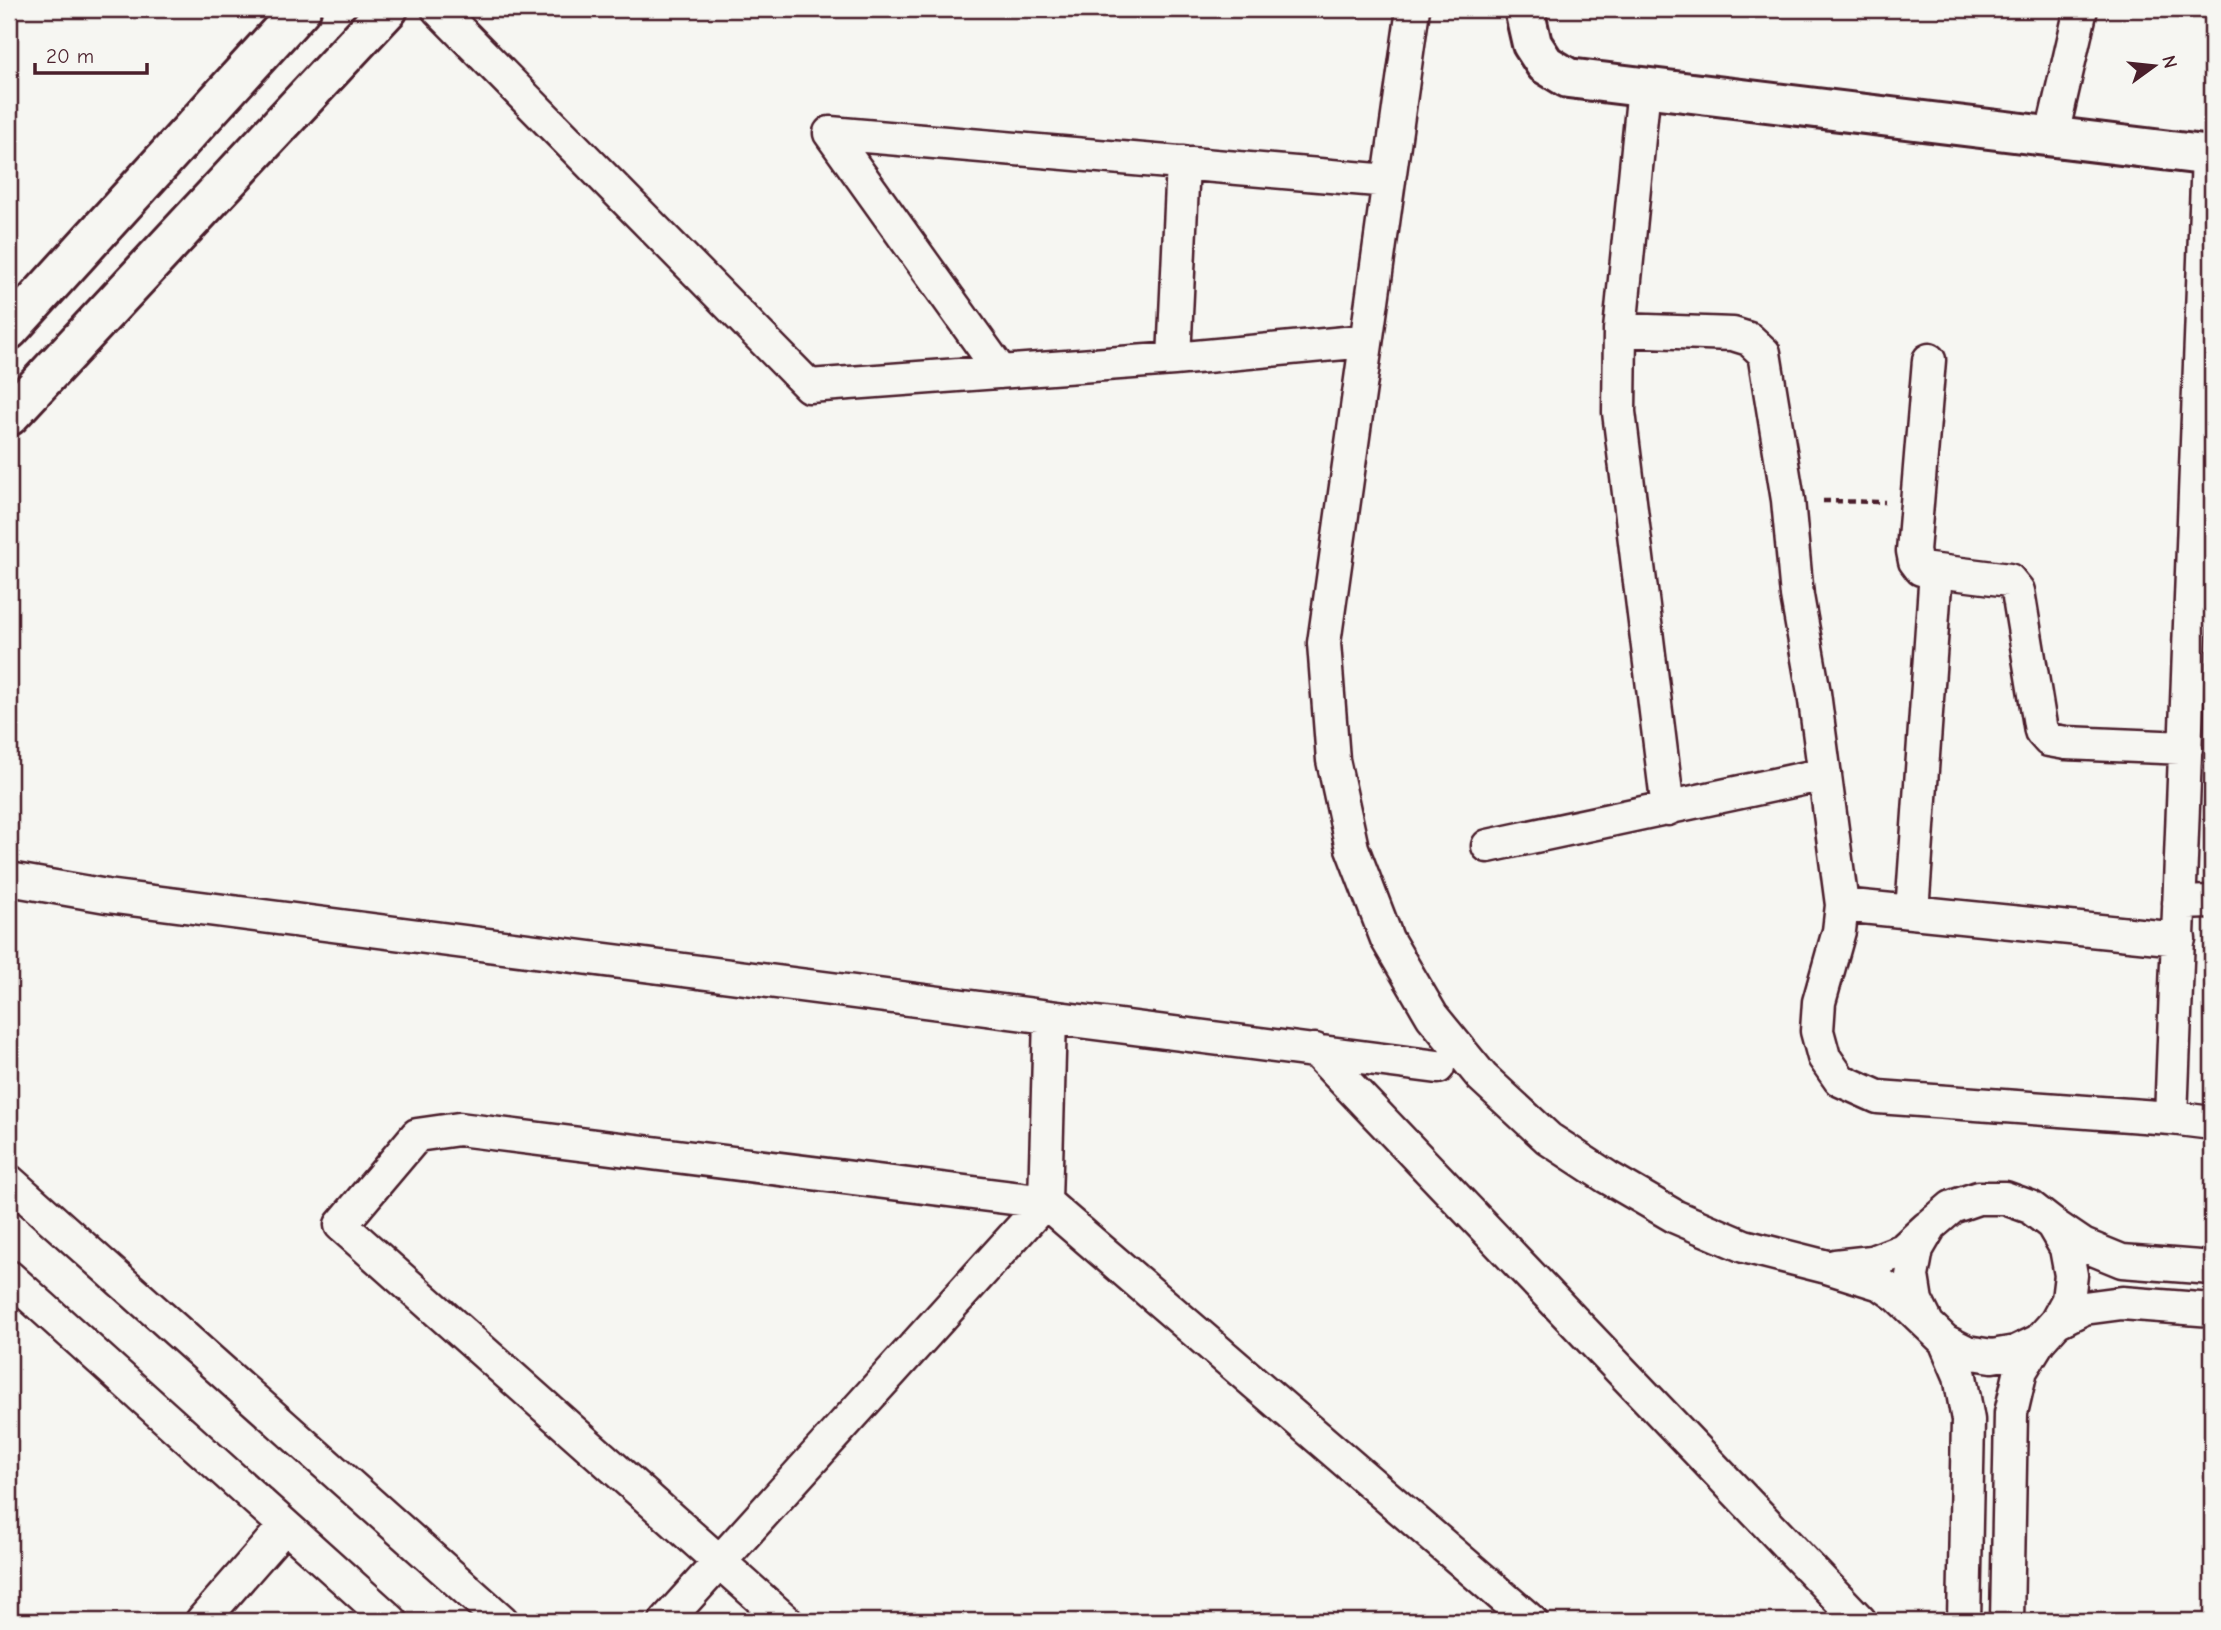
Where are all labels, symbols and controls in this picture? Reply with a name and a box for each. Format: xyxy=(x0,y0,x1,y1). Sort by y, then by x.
scale bar xyxy=(35,32,147,76)
north arrow xyxy=(2120,32,2190,102)
text: 20 m xyxy=(46,44,94,68)
text: N xyxy=(2157,53,2182,71)

